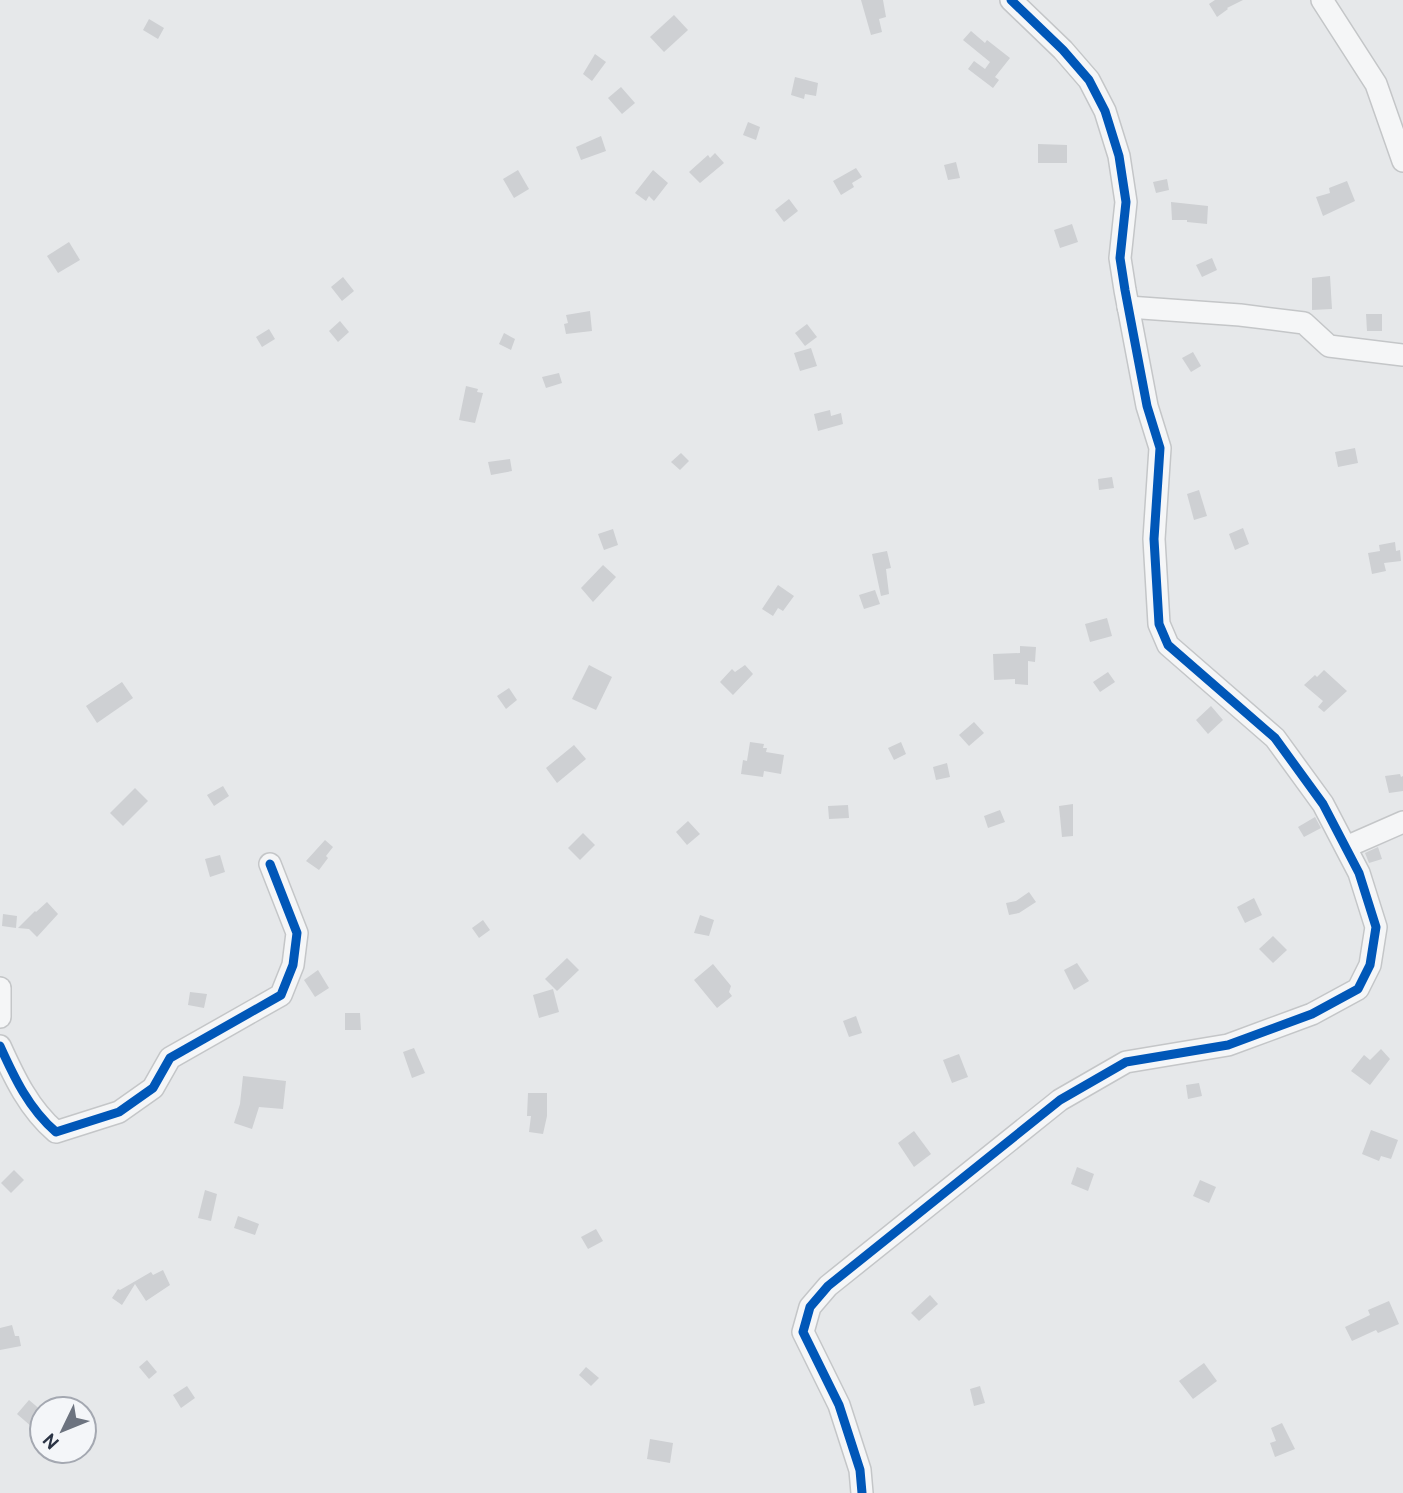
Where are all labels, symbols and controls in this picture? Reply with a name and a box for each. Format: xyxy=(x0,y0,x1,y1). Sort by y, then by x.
north arrow xyxy=(28,1395,98,1465)
text: N xyxy=(38,1428,64,1454)

